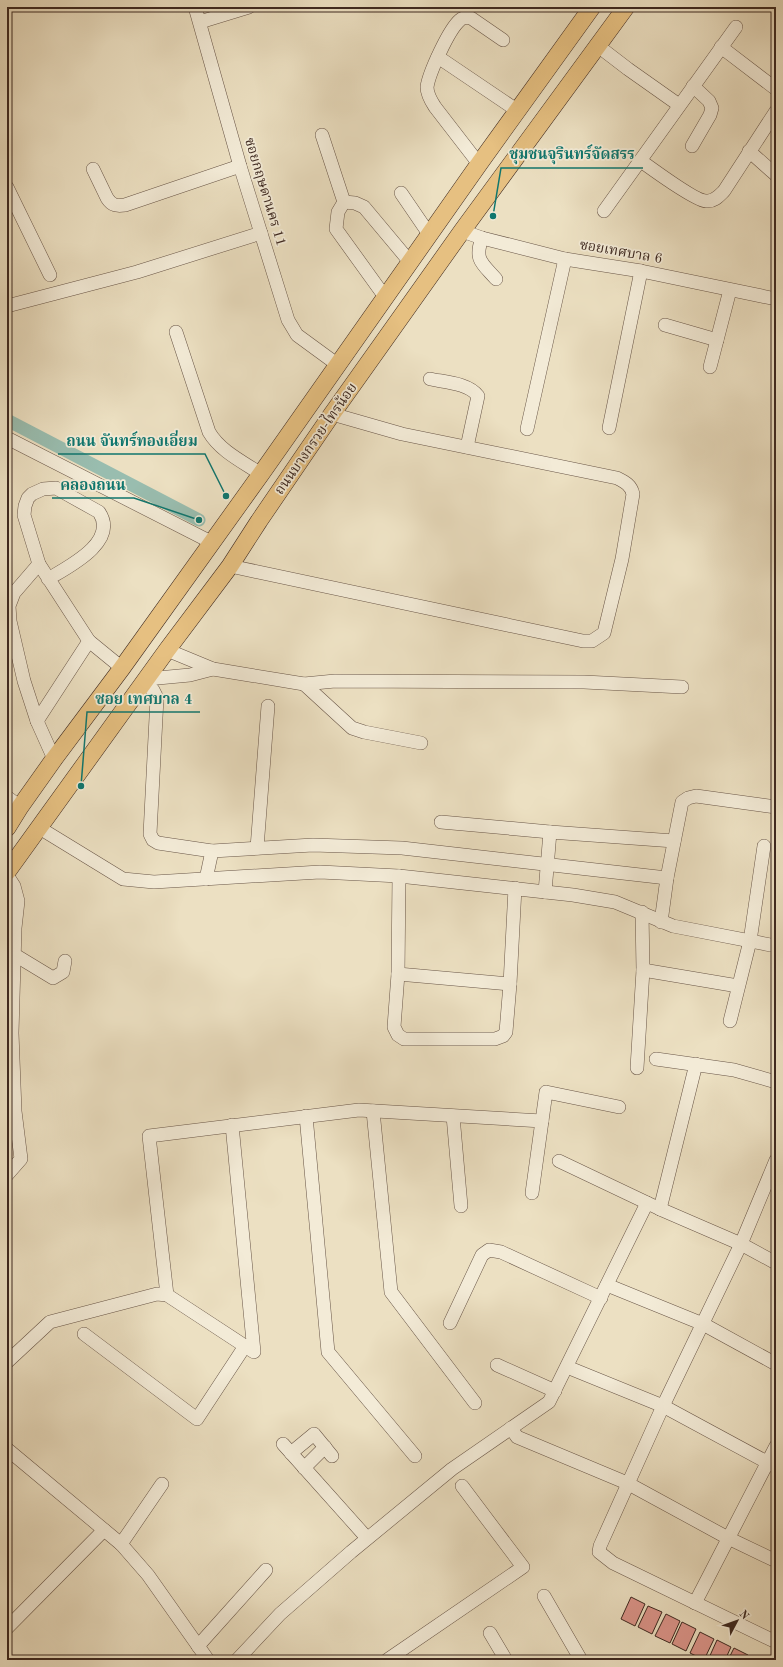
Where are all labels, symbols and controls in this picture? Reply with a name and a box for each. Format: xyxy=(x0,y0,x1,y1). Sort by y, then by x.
street label: ซอยกฤษดานคร 11 xyxy=(242,136,288,248)
callout: ชุมชนจุรินทร์จัดสรร xyxy=(501,141,643,168)
text: ชุมชนจุรินทร์จัดสรร xyxy=(509,144,635,165)
street label: ซอยเทศบาล 6 xyxy=(578,238,664,266)
street label: ถนนบางกรวย-ไทรน้อย xyxy=(269,378,360,497)
callout: ถนน จันทร์ทองเอี่ยม xyxy=(58,427,205,454)
text: ถนน จันทร์ทองเอี่ยม xyxy=(66,430,198,450)
callout: คลองถนน xyxy=(52,471,134,498)
text: คลองถนน xyxy=(60,479,126,494)
callout: ซอย เทศบาล 4 xyxy=(87,685,200,712)
text: ซอย เทศบาล 4 xyxy=(95,693,193,708)
north arrow xyxy=(717,1601,757,1641)
text: N xyxy=(737,1609,751,1623)

